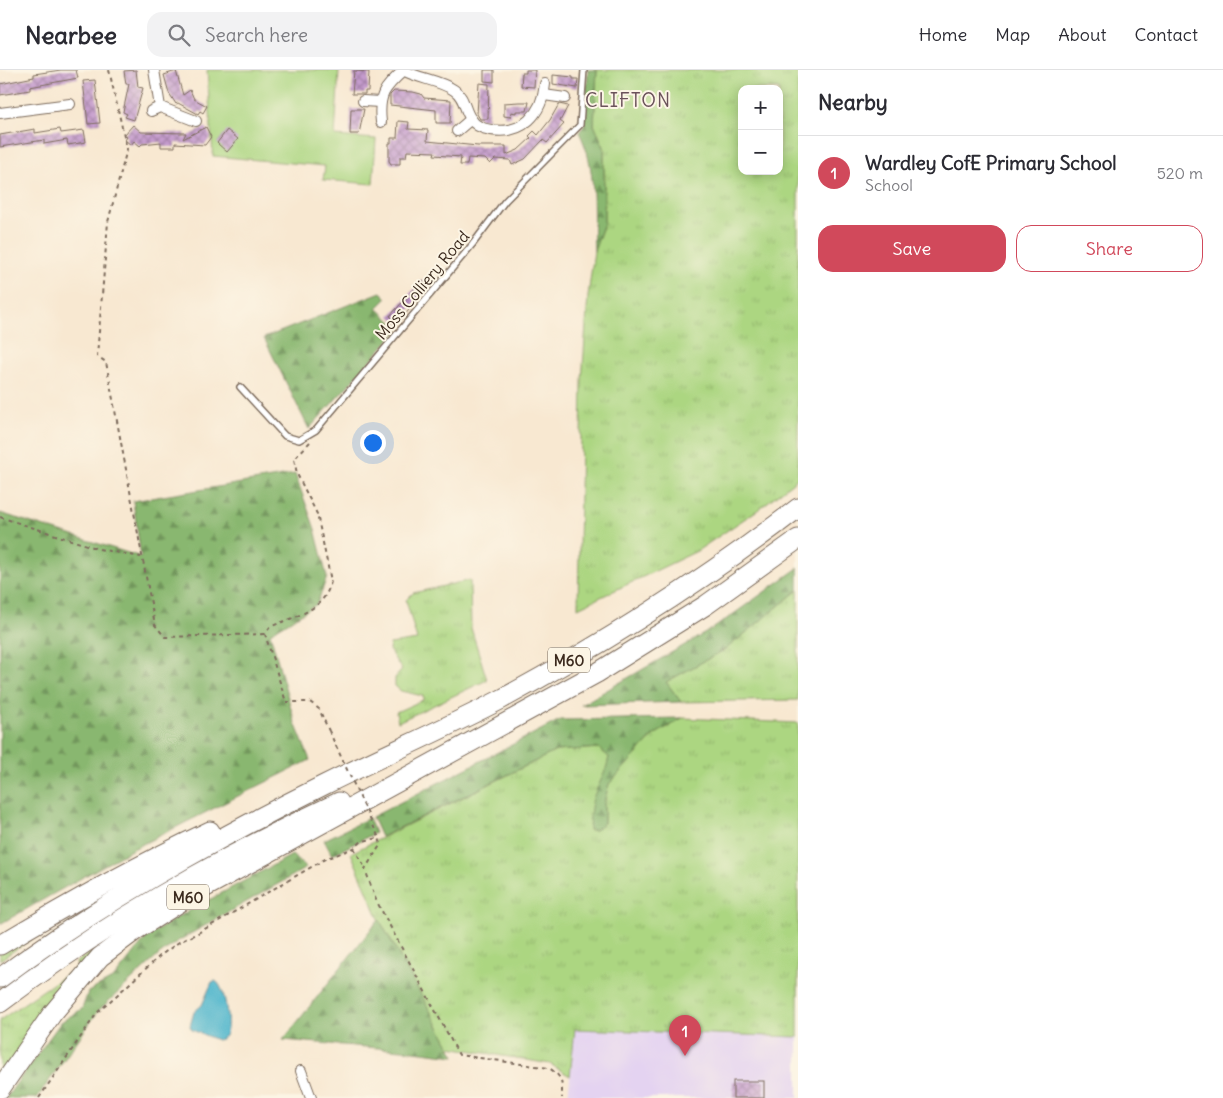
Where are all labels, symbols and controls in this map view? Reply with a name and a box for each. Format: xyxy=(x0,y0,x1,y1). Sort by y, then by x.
search box xyxy=(147,12,497,57)
text: Nearbee xyxy=(25,20,117,50)
icon: search xyxy=(165,21,193,49)
text: Search here xyxy=(205,23,308,47)
text: Home xyxy=(919,23,967,46)
text: Map xyxy=(995,23,1030,46)
text: About xyxy=(1058,23,1106,46)
text: Contact xyxy=(1134,23,1198,46)
map controls xyxy=(738,85,783,175)
button: + xyxy=(738,85,783,130)
district label: CLIFTON xyxy=(585,88,671,112)
text: Nearby xyxy=(818,89,888,116)
button: − xyxy=(738,130,783,175)
text: Wardley CofE Primary School xyxy=(865,151,1117,175)
text: 1 xyxy=(831,163,837,183)
text: 520 m xyxy=(1157,163,1203,183)
text: School xyxy=(865,175,913,195)
button: Save xyxy=(818,225,1006,272)
button: Share xyxy=(1016,225,1203,272)
street label: Moss Colliery Road xyxy=(371,227,473,343)
your location xyxy=(360,430,386,456)
road number: M60 xyxy=(548,648,590,672)
road number: M60 xyxy=(167,884,209,910)
pin: 1 xyxy=(669,1015,701,1056)

